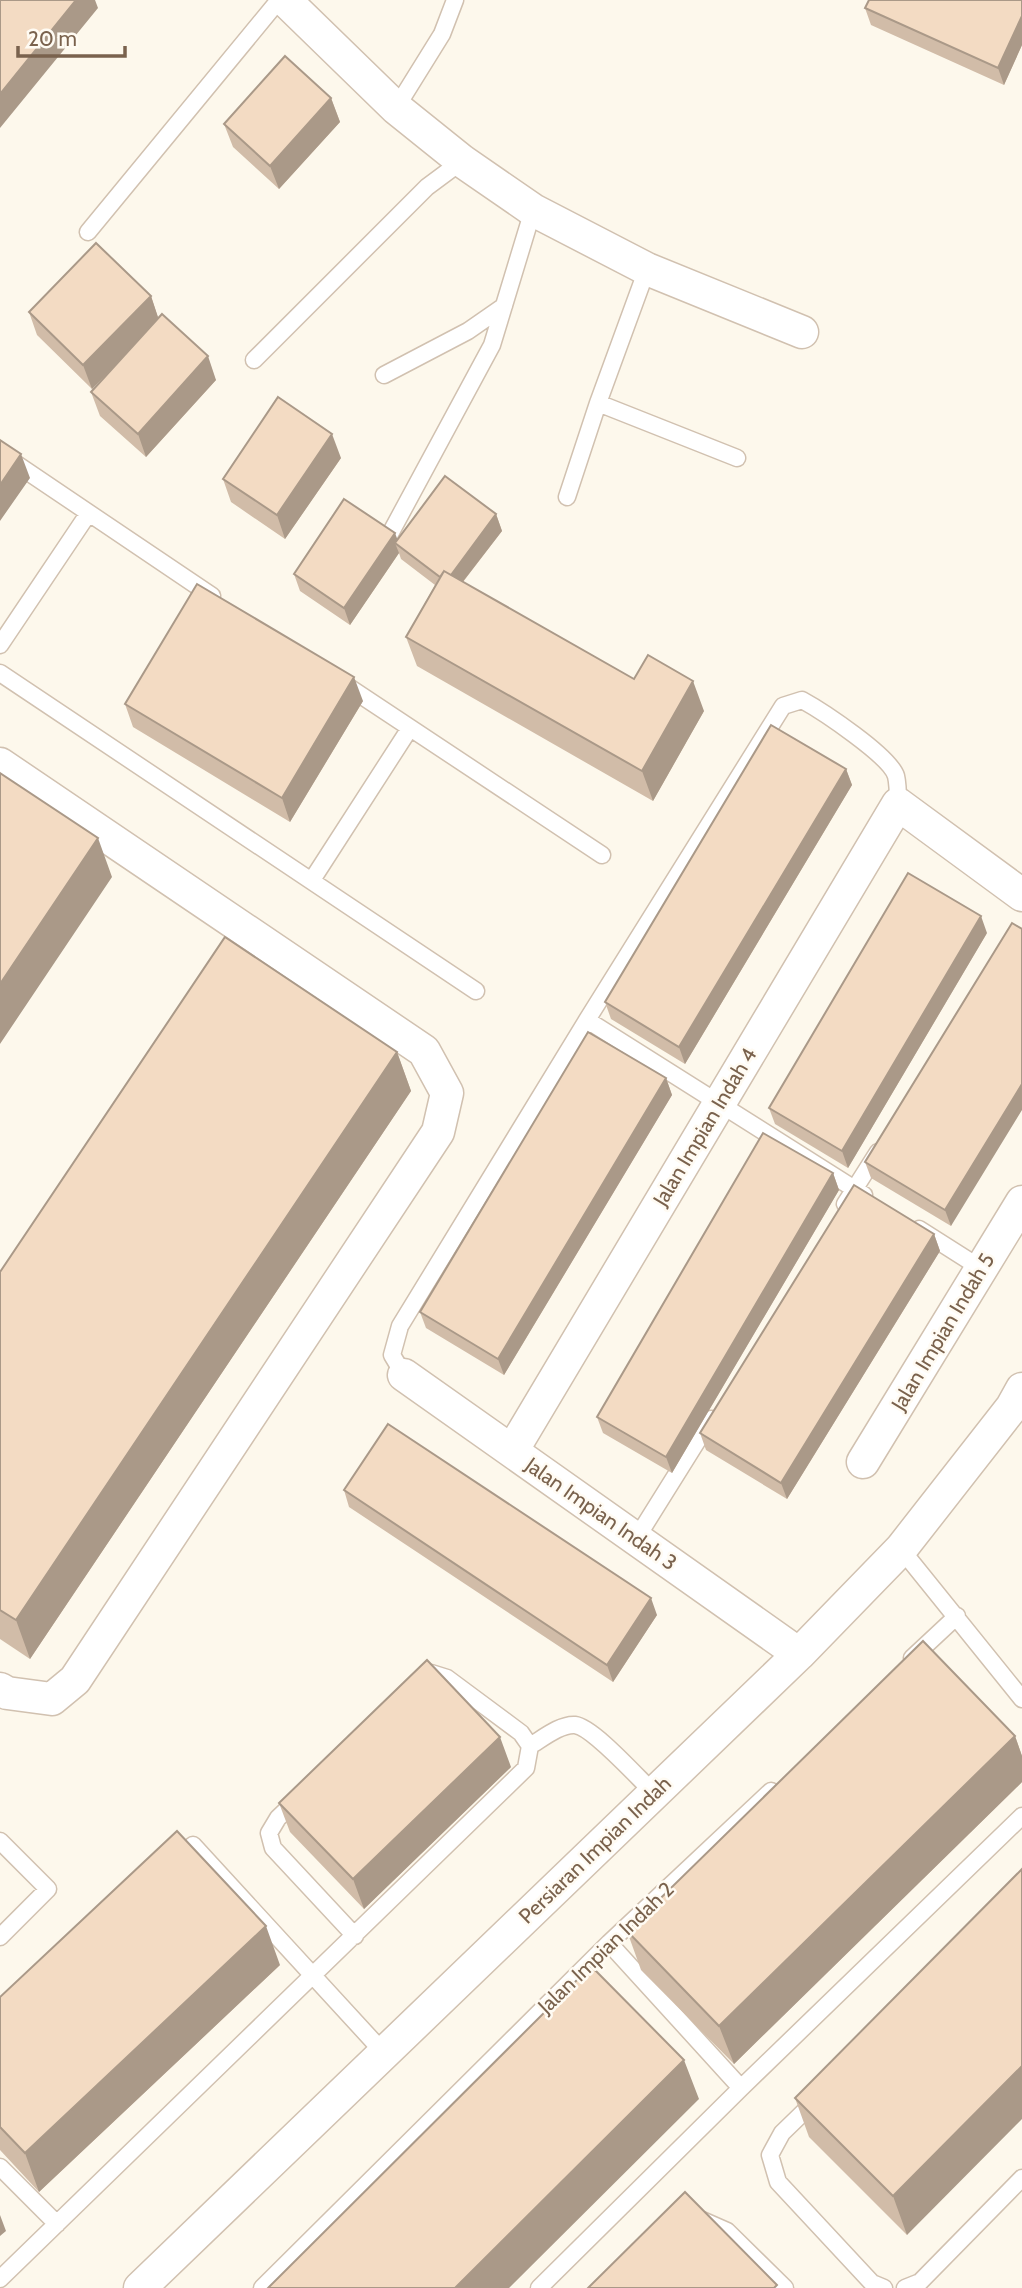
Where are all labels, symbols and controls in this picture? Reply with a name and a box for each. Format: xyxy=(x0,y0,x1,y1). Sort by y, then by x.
scale bar xyxy=(18,14,124,58)
text: 20 m xyxy=(28,26,77,51)
street label: Jalan Impian Indah 4 xyxy=(647,1043,762,1211)
street label: Jalan Impian Indah 5 xyxy=(885,1249,999,1416)
street label: Jalan Impian Indah 3 xyxy=(520,1451,682,1575)
street label: Persiaran Impian Indah xyxy=(513,1771,676,1929)
street label: Jalan Impian Indah 2 xyxy=(532,1877,679,2019)

